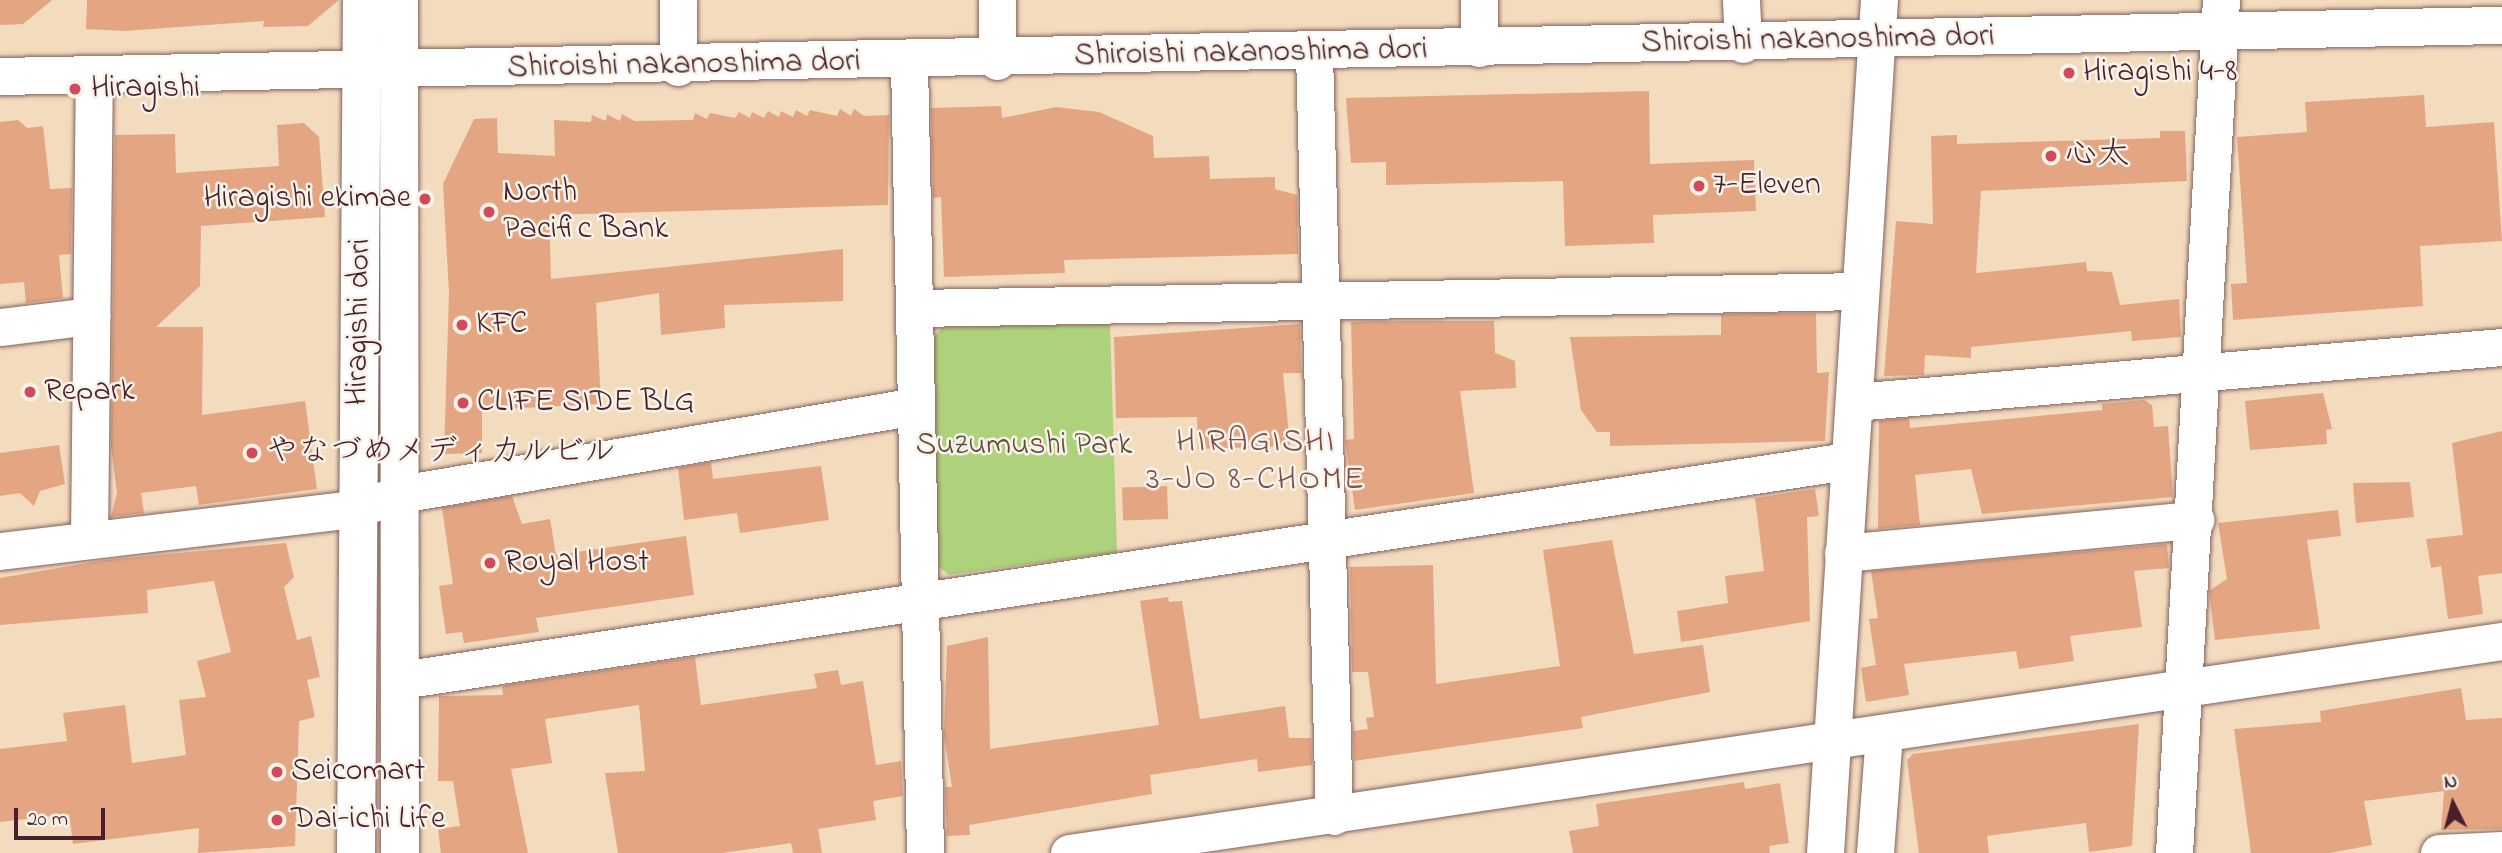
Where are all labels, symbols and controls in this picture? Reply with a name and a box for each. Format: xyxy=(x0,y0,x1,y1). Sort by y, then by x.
street label: Shiroishi nakanoshima dori xyxy=(1641,19,1995,63)
street label: Shiroishi nakanoshima dori xyxy=(1074,32,1428,76)
street label: Shiroishi nakanoshima dori xyxy=(507,44,861,88)
place label: Hiragishi 4-8 xyxy=(2083,54,2237,92)
marker: Hiragishi 4-8 xyxy=(2061,65,2077,81)
place label: Hiragishi xyxy=(91,70,200,108)
marker: Hiragishi xyxy=(65,79,85,99)
place label: 心太 xyxy=(2065,137,2129,175)
marker: 心太 xyxy=(2043,148,2059,164)
place label: 7-Eleven xyxy=(1713,167,1821,205)
place label: North Pacific Bank xyxy=(503,175,668,250)
marker: 7-Eleven xyxy=(1691,178,1707,194)
place label: Hiragishi ekimae xyxy=(203,180,411,218)
marker: Hiragishi ekimae xyxy=(417,191,433,207)
marker: North Pacific Bank xyxy=(481,204,497,220)
street label: Hiragishi dori xyxy=(339,238,381,406)
place label: KFC xyxy=(476,306,527,344)
marker: KFC xyxy=(454,317,470,333)
place label: Repark xyxy=(44,373,135,411)
marker: Repark xyxy=(22,384,38,400)
place label: CLIFE SIDE BLG xyxy=(477,384,694,422)
marker: CLIFE SIDE BLG xyxy=(455,395,471,411)
district label: HIRAGISHI 3-JO 8-CHOME xyxy=(1148,423,1364,501)
park label: Suzumushi Park xyxy=(916,427,1132,465)
place label: やなづめメディカルビル xyxy=(266,434,618,472)
marker: やなづめメディカルビル xyxy=(244,445,260,461)
place label: Royal Host xyxy=(504,544,649,582)
marker: Royal Host xyxy=(482,555,498,571)
place label: Seicomart xyxy=(291,753,425,791)
marker: Seicomart xyxy=(269,764,285,780)
north arrow xyxy=(2418,769,2488,839)
text: N xyxy=(2443,769,2459,797)
scale bar xyxy=(18,794,108,838)
place label: Dai-ichi Life xyxy=(291,801,445,839)
text: 20 m xyxy=(27,805,68,835)
marker: Dai-ichi Life xyxy=(269,812,285,828)

